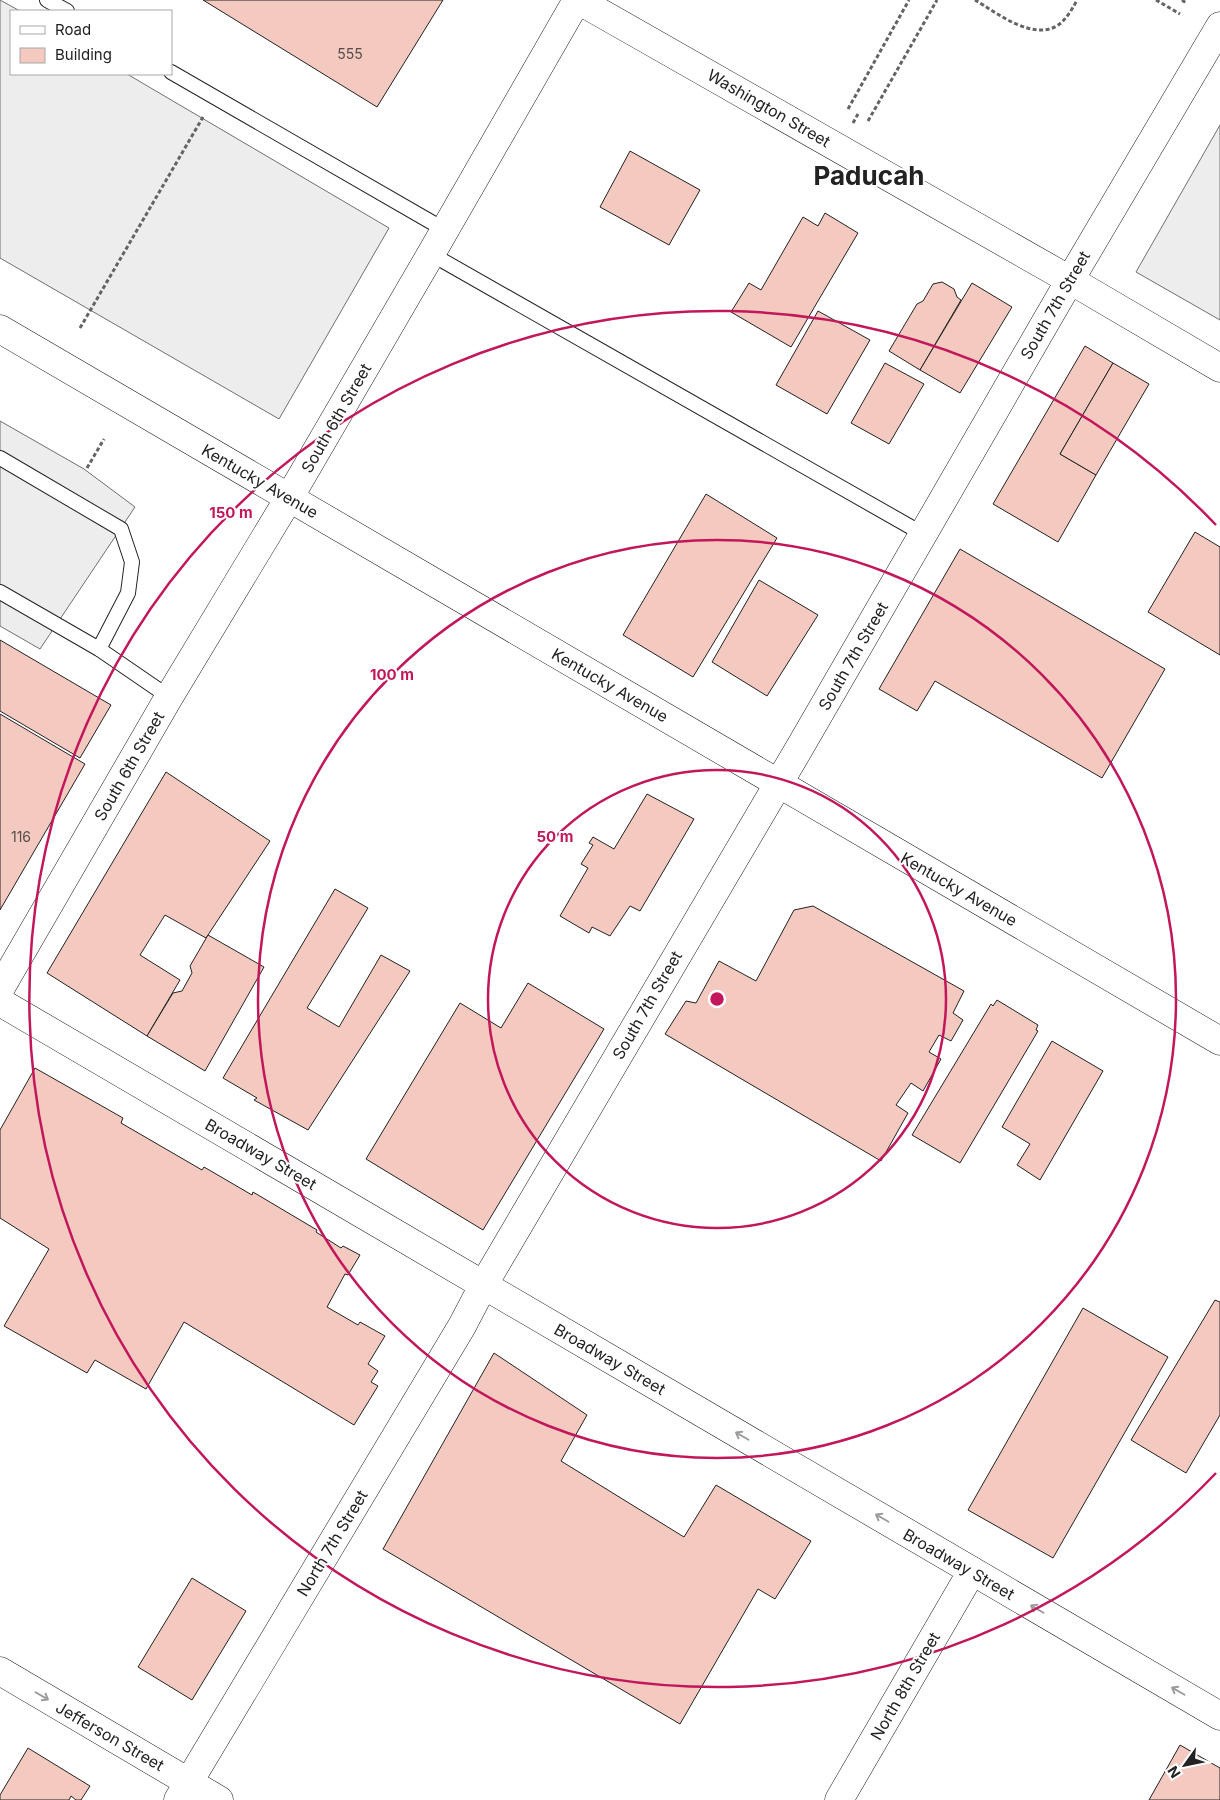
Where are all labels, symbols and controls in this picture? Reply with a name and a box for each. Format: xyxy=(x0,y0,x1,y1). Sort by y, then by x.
legend xyxy=(10,10,172,75)
text: Road xyxy=(55,20,91,39)
text: Building xyxy=(55,45,112,64)
house number: 555 xyxy=(337,45,363,62)
street label: Washington Street xyxy=(704,65,834,151)
district label: Paducah xyxy=(813,160,925,191)
street label: South 7th Street xyxy=(1016,247,1094,363)
street label: South 6th Street xyxy=(297,360,375,476)
street label: Kentucky Avenue xyxy=(198,440,322,522)
text: 150 m xyxy=(209,503,253,522)
street label: South 7th Street xyxy=(814,598,892,714)
street label: Kentucky Avenue xyxy=(548,644,672,726)
text: 100 m xyxy=(370,665,414,684)
street label: South 6th Street xyxy=(90,708,168,824)
text: 50 m xyxy=(537,827,573,846)
house number: 116 xyxy=(11,828,31,845)
street label: Kentucky Avenue xyxy=(897,848,1021,930)
street label: South 7th Street xyxy=(608,947,686,1063)
centre of rings xyxy=(708,990,726,1008)
street label: Broadway Street xyxy=(202,1114,320,1194)
street label: Broadway Street xyxy=(551,1319,669,1399)
one-way arrow xyxy=(736,1431,750,1441)
street label: North 7th Street xyxy=(292,1486,372,1600)
one-way arrow xyxy=(876,1513,890,1523)
street label: Broadway Street xyxy=(900,1524,1018,1604)
one-way arrow xyxy=(1031,1604,1045,1614)
street label: North 8th Street xyxy=(866,1628,944,1744)
one-way arrow xyxy=(1171,1686,1185,1696)
one-way arrow xyxy=(34,1692,49,1701)
street label: Jefferson Street xyxy=(52,1697,168,1775)
north arrow xyxy=(1160,1740,1210,1790)
text: N xyxy=(1164,1763,1184,1781)

